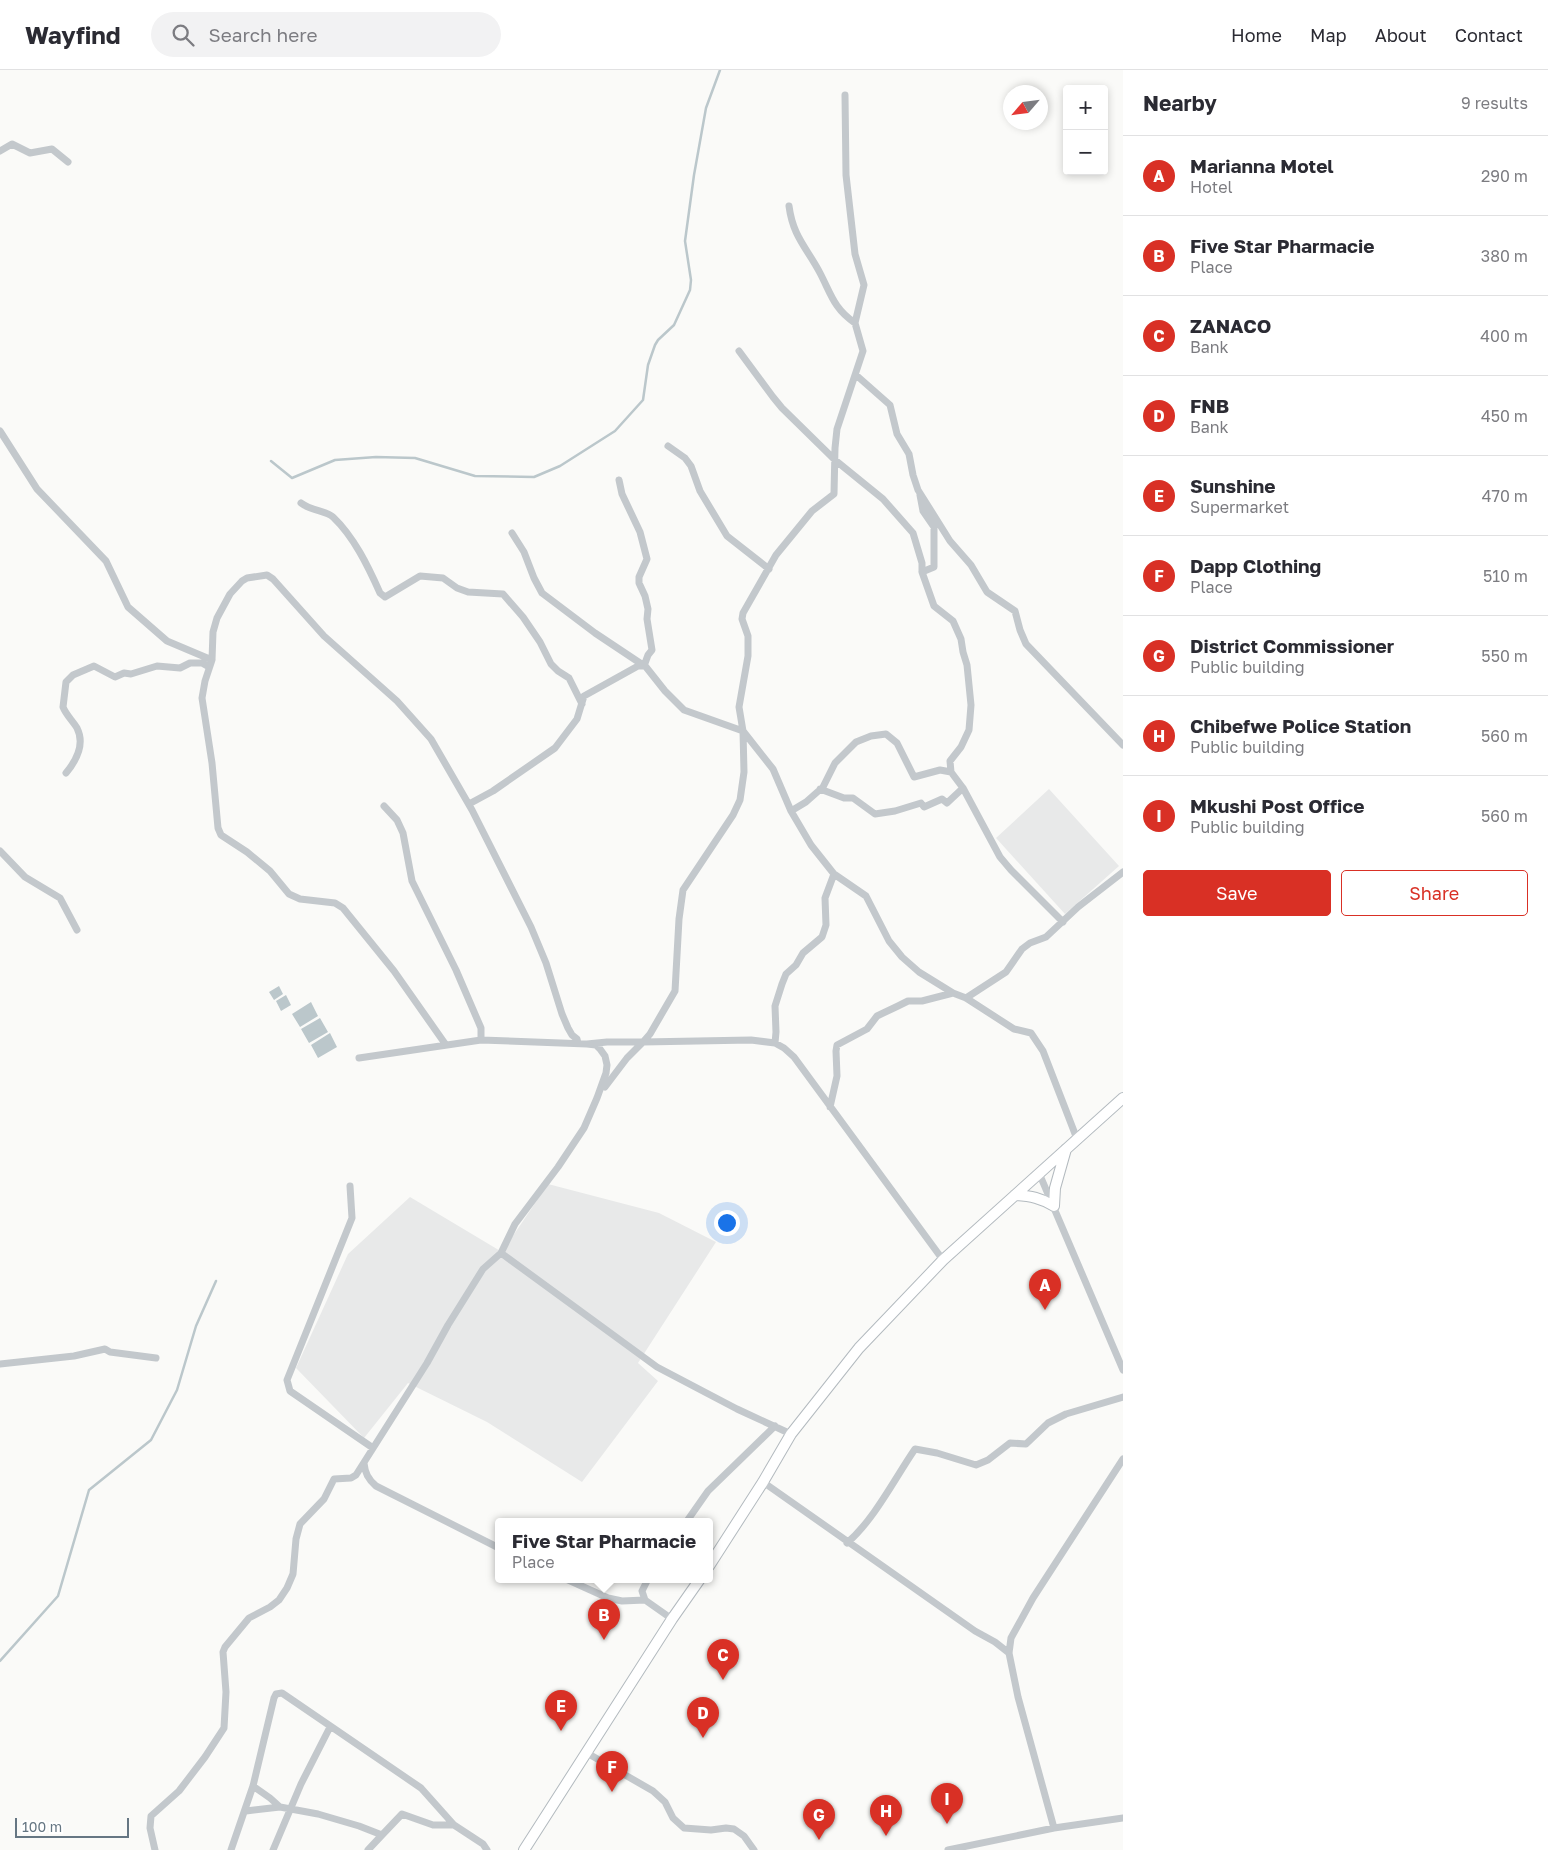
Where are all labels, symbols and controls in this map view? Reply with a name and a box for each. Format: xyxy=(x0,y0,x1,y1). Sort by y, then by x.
search box xyxy=(151,12,501,57)
text: Wayfind xyxy=(25,20,121,49)
icon: search xyxy=(169,21,197,49)
text: Search here xyxy=(209,23,317,46)
text: Home xyxy=(1231,24,1282,46)
text: Map xyxy=(1310,24,1347,46)
text: About xyxy=(1375,24,1427,46)
text: Contact xyxy=(1455,24,1523,46)
north arrow xyxy=(1003,85,1048,130)
map controls xyxy=(1063,85,1108,175)
button: + xyxy=(1063,85,1108,130)
text: Nearby xyxy=(1143,90,1217,116)
text: 9 results xyxy=(1461,93,1528,113)
button: − xyxy=(1063,130,1108,175)
text: Marianna Motel xyxy=(1190,154,1334,177)
text: A xyxy=(1153,166,1165,186)
text: 290 m xyxy=(1481,166,1528,186)
text: Hotel xyxy=(1190,177,1233,197)
text: Five Star Pharmacie xyxy=(1190,234,1374,257)
text: B xyxy=(1153,246,1165,266)
text: 380 m xyxy=(1481,246,1528,266)
text: Place xyxy=(1190,257,1233,277)
text: ZANACO xyxy=(1190,314,1271,337)
text: C xyxy=(1153,326,1165,346)
text: 400 m xyxy=(1480,326,1528,346)
text: Bank xyxy=(1190,337,1229,357)
text: FNB xyxy=(1190,394,1229,417)
text: D xyxy=(1153,406,1165,426)
text: 450 m xyxy=(1481,406,1528,426)
text: Bank xyxy=(1190,417,1229,437)
text: Sunshine xyxy=(1190,474,1276,497)
text: E xyxy=(1154,486,1164,506)
text: 470 m xyxy=(1482,486,1528,506)
text: Supermarket xyxy=(1190,497,1289,517)
text: Dapp Clothing xyxy=(1190,554,1321,577)
text: F xyxy=(1154,566,1164,586)
text: 510 m xyxy=(1483,566,1528,586)
text: Place xyxy=(1190,577,1233,597)
text: District Commissioner xyxy=(1190,634,1394,657)
text: G xyxy=(1153,646,1165,666)
text: 550 m xyxy=(1481,646,1528,666)
text: Public building xyxy=(1190,657,1305,677)
text: Chibefwe Police Station xyxy=(1190,714,1411,737)
text: H xyxy=(1153,726,1165,746)
text: 560 m xyxy=(1481,726,1528,746)
text: Public building xyxy=(1190,737,1305,757)
text: Mkushi Post Office xyxy=(1190,794,1364,817)
text: I xyxy=(1156,806,1162,826)
text: 560 m xyxy=(1481,806,1528,826)
text: Public building xyxy=(1190,817,1305,837)
button: Save xyxy=(1143,870,1331,916)
button: Share xyxy=(1341,870,1528,916)
your location xyxy=(714,1210,740,1236)
pin: A xyxy=(1029,1269,1061,1310)
popup xyxy=(495,1518,713,1583)
text: Five Star Pharmacie xyxy=(512,1529,696,1552)
text: Place xyxy=(512,1552,554,1572)
pin: B xyxy=(588,1599,620,1640)
pin: C xyxy=(707,1639,739,1680)
pin: E xyxy=(545,1690,577,1731)
pin: D xyxy=(687,1697,719,1738)
pin: F xyxy=(596,1751,628,1792)
pin: I xyxy=(931,1783,963,1824)
pin: H xyxy=(870,1795,902,1836)
pin: G xyxy=(803,1799,835,1840)
scale bar xyxy=(15,1815,129,1838)
text: 100 m xyxy=(22,1818,62,1835)

